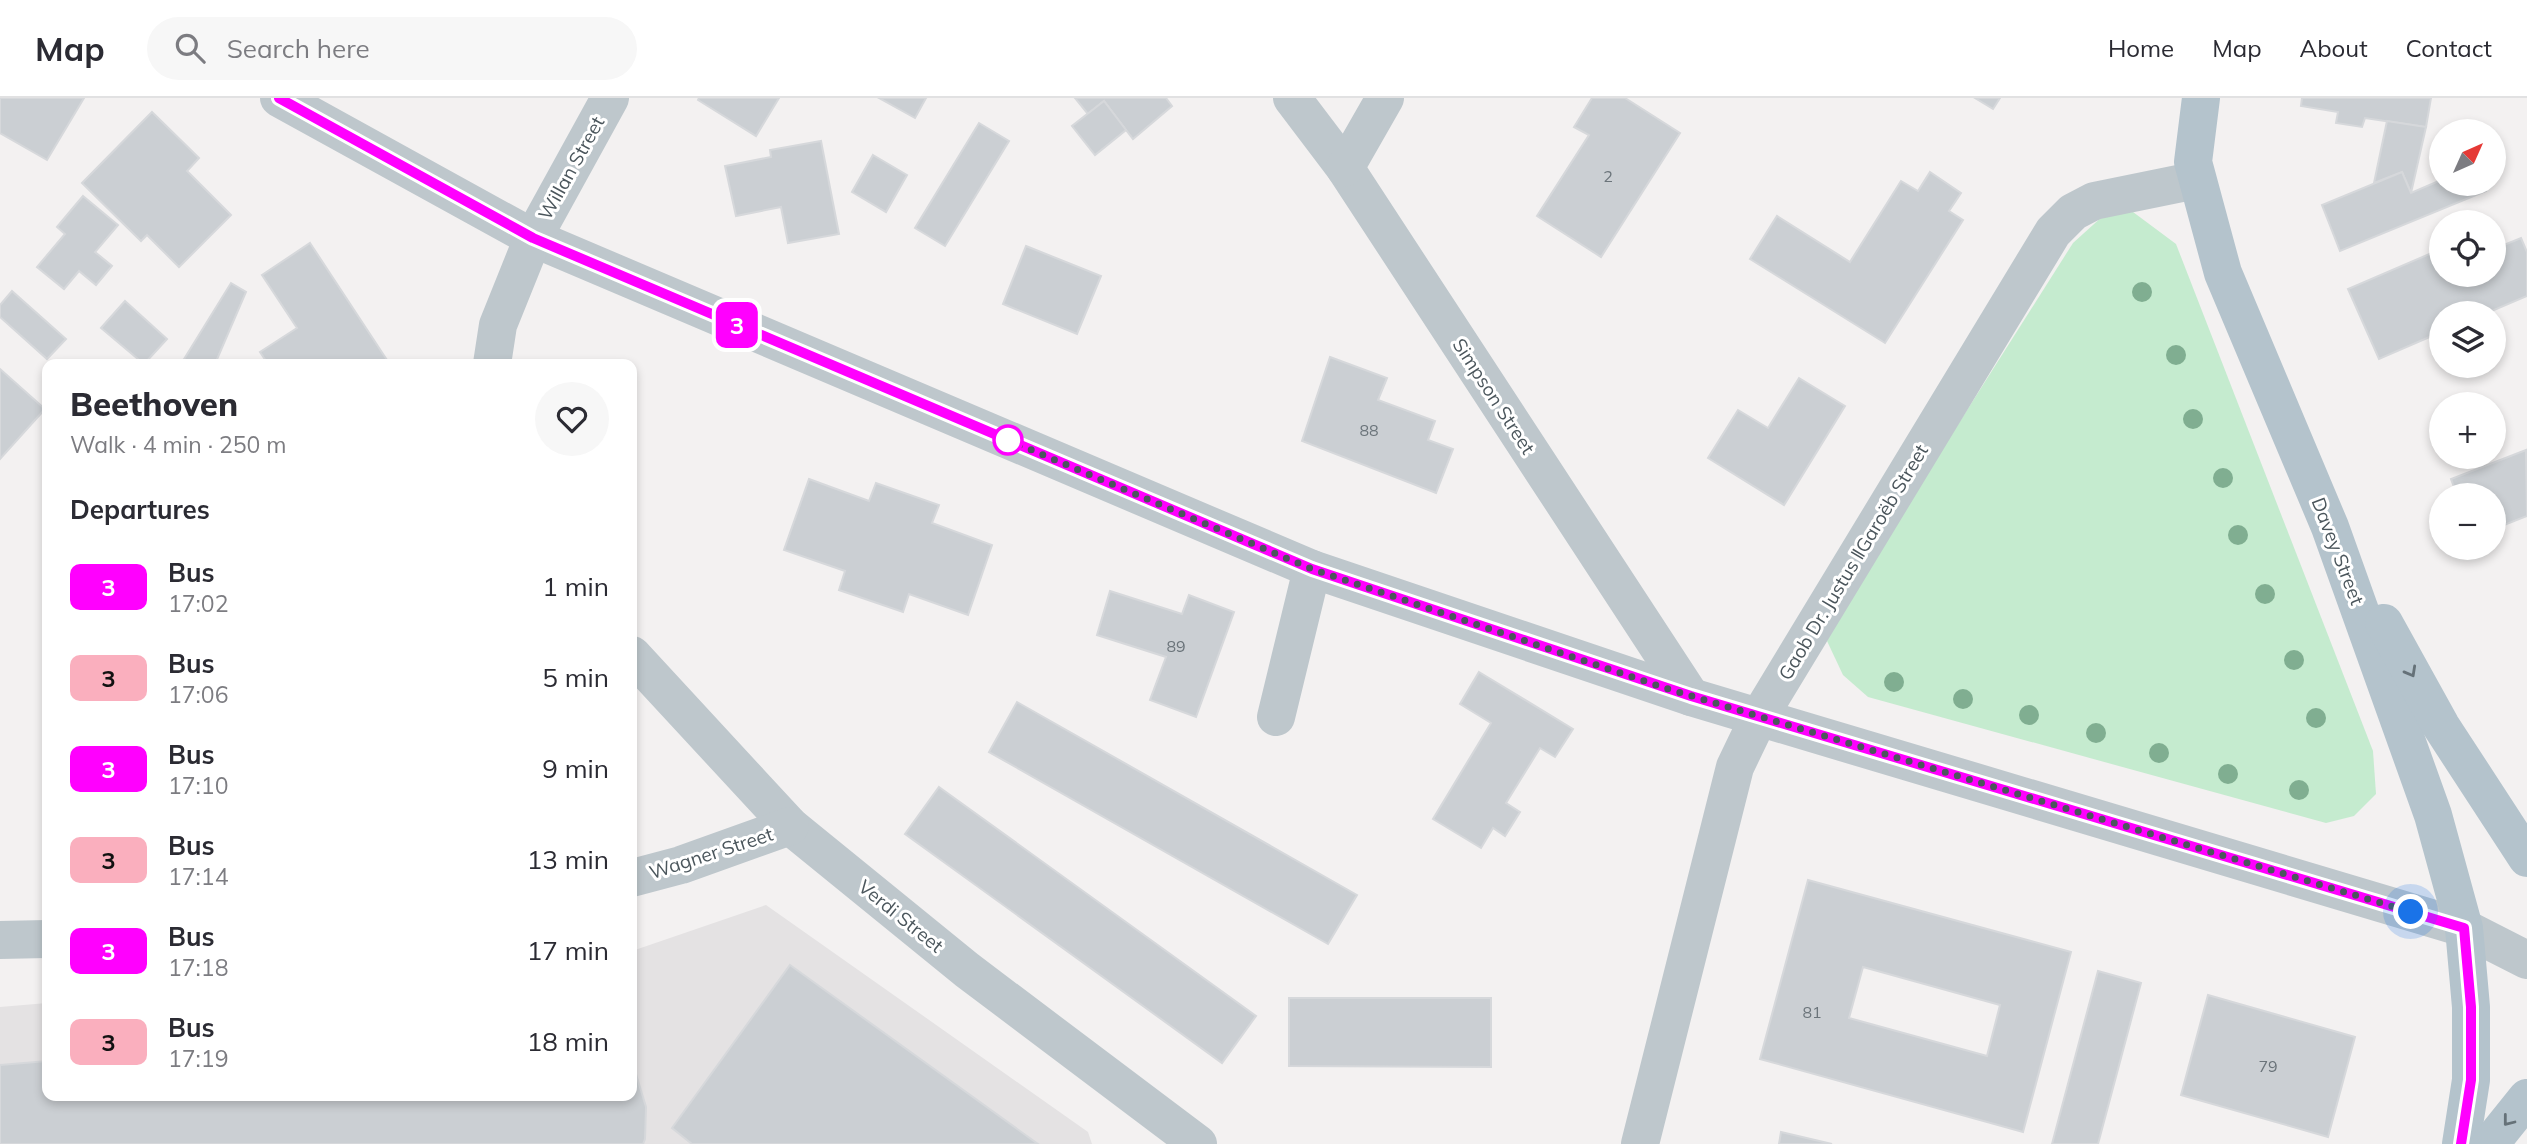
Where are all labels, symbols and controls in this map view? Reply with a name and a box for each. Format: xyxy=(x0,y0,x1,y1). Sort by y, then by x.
search box xyxy=(147,17,637,80)
text: Map xyxy=(35,28,105,69)
icon: search xyxy=(171,29,209,67)
text: Search here xyxy=(227,32,370,65)
text: Home xyxy=(2108,33,2174,63)
text: Map xyxy=(2212,33,2262,63)
text: About xyxy=(2300,33,2368,63)
text: Contact xyxy=(2406,33,2492,63)
street label: Willan Street xyxy=(533,112,609,224)
north arrow xyxy=(2429,119,2506,196)
map controls xyxy=(2429,119,2506,560)
house number: 2 xyxy=(1603,166,1613,186)
button: locate xyxy=(2429,210,2506,287)
button: layers xyxy=(2429,301,2506,378)
line badge: 3 xyxy=(714,302,760,348)
text: 3 xyxy=(730,310,744,340)
street label: Simpson Street xyxy=(1448,334,1541,459)
button: heart xyxy=(535,382,609,456)
text: Beethoven xyxy=(70,383,238,424)
button: + xyxy=(2429,392,2506,469)
house number: 88 xyxy=(1359,420,1379,440)
unlabelled marker xyxy=(993,425,1023,455)
text: Walk · 4 min · 250 m xyxy=(70,430,287,459)
street label: Gaob Dr. Justus ǁGaroëb Street xyxy=(1773,439,1933,684)
button: − xyxy=(2429,483,2506,560)
text: Departures xyxy=(70,493,210,526)
street label: Davey Street xyxy=(2307,494,2370,608)
text: Bus xyxy=(168,556,214,589)
text: 1 min xyxy=(542,570,609,603)
text: 3 xyxy=(101,572,116,602)
text: 17:02 xyxy=(168,589,228,618)
house number: 89 xyxy=(1166,636,1186,656)
text: Bus xyxy=(168,647,214,680)
text: 5 min xyxy=(542,661,609,694)
text: 3 xyxy=(101,663,116,693)
one-way arrow xyxy=(2403,665,2416,677)
text: 17:06 xyxy=(168,680,228,709)
text: Bus xyxy=(168,738,214,771)
text: 9 min xyxy=(542,752,609,785)
text: 3 xyxy=(101,754,116,784)
text: 17:10 xyxy=(168,771,228,800)
street label: Wagner Street xyxy=(646,822,776,884)
text: Bus xyxy=(168,829,214,862)
text: 13 min xyxy=(527,843,609,876)
text: 3 xyxy=(101,845,116,875)
text: 17:14 xyxy=(168,862,228,891)
street label: Verdi Street xyxy=(854,874,949,958)
your location xyxy=(2393,894,2428,929)
text: Bus xyxy=(168,920,214,953)
text: 17 min xyxy=(527,934,609,967)
text: 3 xyxy=(101,936,116,966)
text: 17:18 xyxy=(168,953,228,982)
house number: 81 xyxy=(1802,1002,1822,1022)
text: Bus xyxy=(168,1011,214,1044)
text: 18 min xyxy=(527,1025,609,1058)
text: 3 xyxy=(101,1027,116,1057)
text: 17:19 xyxy=(168,1044,228,1073)
house number: 79 xyxy=(2258,1056,2278,1076)
one-way arrow xyxy=(2503,1113,2516,1125)

